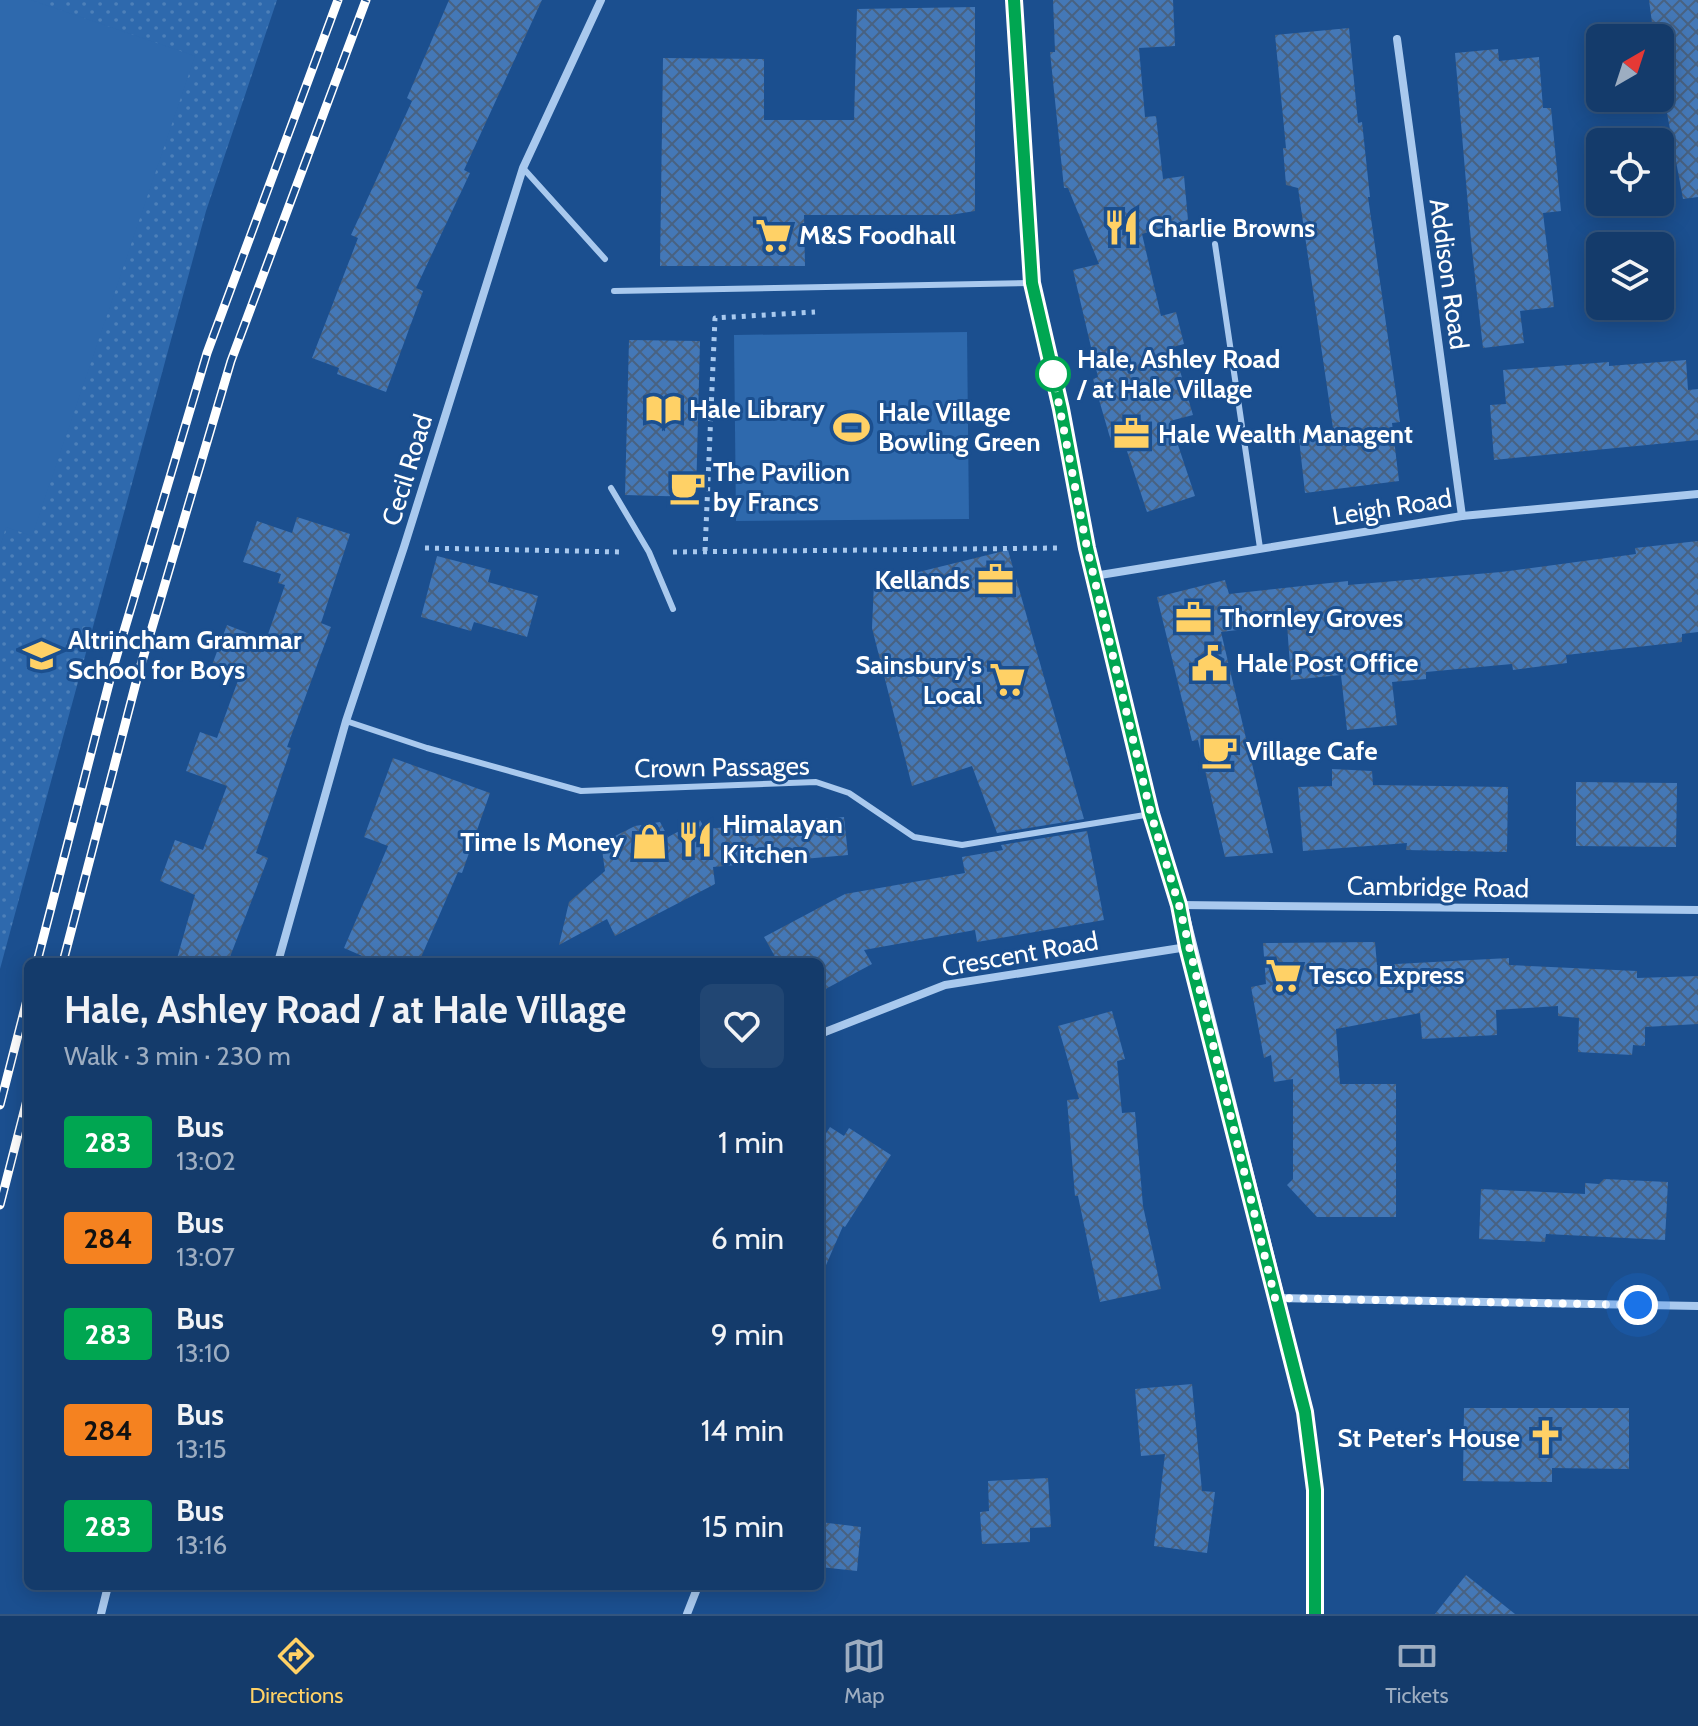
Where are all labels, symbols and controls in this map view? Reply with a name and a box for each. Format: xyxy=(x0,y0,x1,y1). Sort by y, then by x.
north arrow xyxy=(1586,24,1674,112)
map controls xyxy=(1586,24,1674,320)
button: locate xyxy=(1586,128,1674,216)
street label: Addison Road xyxy=(1423,197,1475,351)
restaurant icon: Charlie Browns xyxy=(1103,209,1141,247)
place label: Charlie Browns xyxy=(1148,212,1315,244)
supermarket icon: M&S Foodhall xyxy=(754,216,792,254)
place label: M&S Foodhall xyxy=(799,219,956,251)
button: layers xyxy=(1586,232,1674,320)
place label: Hale, Ashley Road / at Hale Village xyxy=(1076,343,1280,405)
marker: Hale, Ashley Road / at Hale Village xyxy=(1036,357,1070,391)
library icon: Hale Library xyxy=(644,390,682,428)
place label: Hale Library xyxy=(689,393,825,425)
place label: Hale Village Bowling Green xyxy=(878,396,1041,458)
sports icon: Hale Village Bowling Green xyxy=(833,408,871,446)
street label: Cecil Road xyxy=(375,410,439,530)
office icon: Hale Wealth Managent xyxy=(1113,415,1151,453)
place label: Hale Wealth Managent xyxy=(1158,418,1413,450)
place label: The Pavilion by Francs xyxy=(713,456,850,518)
cafe icon: The Pavilion by Francs xyxy=(668,468,706,506)
street label: Leigh Road xyxy=(1330,482,1454,532)
office icon: Kellands xyxy=(977,561,1015,599)
place label: Kellands xyxy=(874,564,970,596)
office icon: Thornley Groves xyxy=(1175,599,1213,637)
place label: Thornley Groves xyxy=(1220,602,1403,634)
place label: Altrincham Grammar School for Boys xyxy=(68,624,302,686)
school or university icon: Altrincham Grammar School for Boys xyxy=(23,636,61,674)
public building icon: Hale Post Office xyxy=(1191,644,1229,682)
place label: Hale Post Office xyxy=(1236,647,1418,679)
place label: Sainsbury's Local xyxy=(855,649,982,711)
supermarket icon: Sainsbury's Local xyxy=(989,661,1027,699)
cafe icon: Village Cafe xyxy=(1201,732,1239,770)
place label: Village Cafe xyxy=(1246,735,1378,767)
street label: Crown Passages xyxy=(634,749,810,785)
place label: Himalayan Kitchen xyxy=(722,808,843,870)
restaurant icon: Himalayan Kitchen xyxy=(677,820,715,858)
shop icon: Time Is Money xyxy=(631,823,669,861)
place label: Time Is Money xyxy=(460,826,624,858)
street label: Cambridge Road xyxy=(1347,869,1529,905)
street label: Crescent Road xyxy=(939,925,1101,983)
supermarket icon: Tesco Express xyxy=(1264,956,1302,994)
place label: Tesco Express xyxy=(1309,959,1464,991)
button: heart xyxy=(700,984,784,1068)
text: Hale, Ashley Road / at Hale Village xyxy=(64,986,626,1033)
text: Walk · 3 min · 230 m xyxy=(64,1040,291,1072)
text: Bus xyxy=(176,1108,224,1145)
text: 1 min xyxy=(718,1124,784,1161)
text: 283 xyxy=(85,1125,131,1159)
text: 13:02 xyxy=(176,1145,236,1177)
text: Bus xyxy=(176,1204,224,1241)
text: 6 min xyxy=(711,1220,784,1257)
text: 284 xyxy=(83,1221,133,1255)
text: 13:07 xyxy=(176,1241,235,1273)
your location xyxy=(1618,1285,1658,1325)
text: Bus xyxy=(176,1300,224,1337)
text: 9 min xyxy=(711,1316,784,1353)
text: 283 xyxy=(85,1317,131,1351)
text: 13:10 xyxy=(176,1337,231,1369)
text: Bus xyxy=(176,1396,224,1433)
text: 14 min xyxy=(701,1412,784,1449)
text: 284 xyxy=(83,1413,133,1447)
church icon: St Peter's House xyxy=(1527,1419,1565,1457)
place label: St Peter's House xyxy=(1337,1422,1520,1454)
text: 13:15 xyxy=(176,1433,227,1465)
text: Bus xyxy=(176,1492,224,1529)
text: 15 min xyxy=(702,1508,784,1545)
text: 283 xyxy=(85,1509,131,1543)
text: 13:16 xyxy=(176,1529,227,1561)
tab: Directions xyxy=(249,1634,343,1709)
tab: Map xyxy=(842,1634,886,1709)
tab: Tickets xyxy=(1385,1634,1449,1709)

